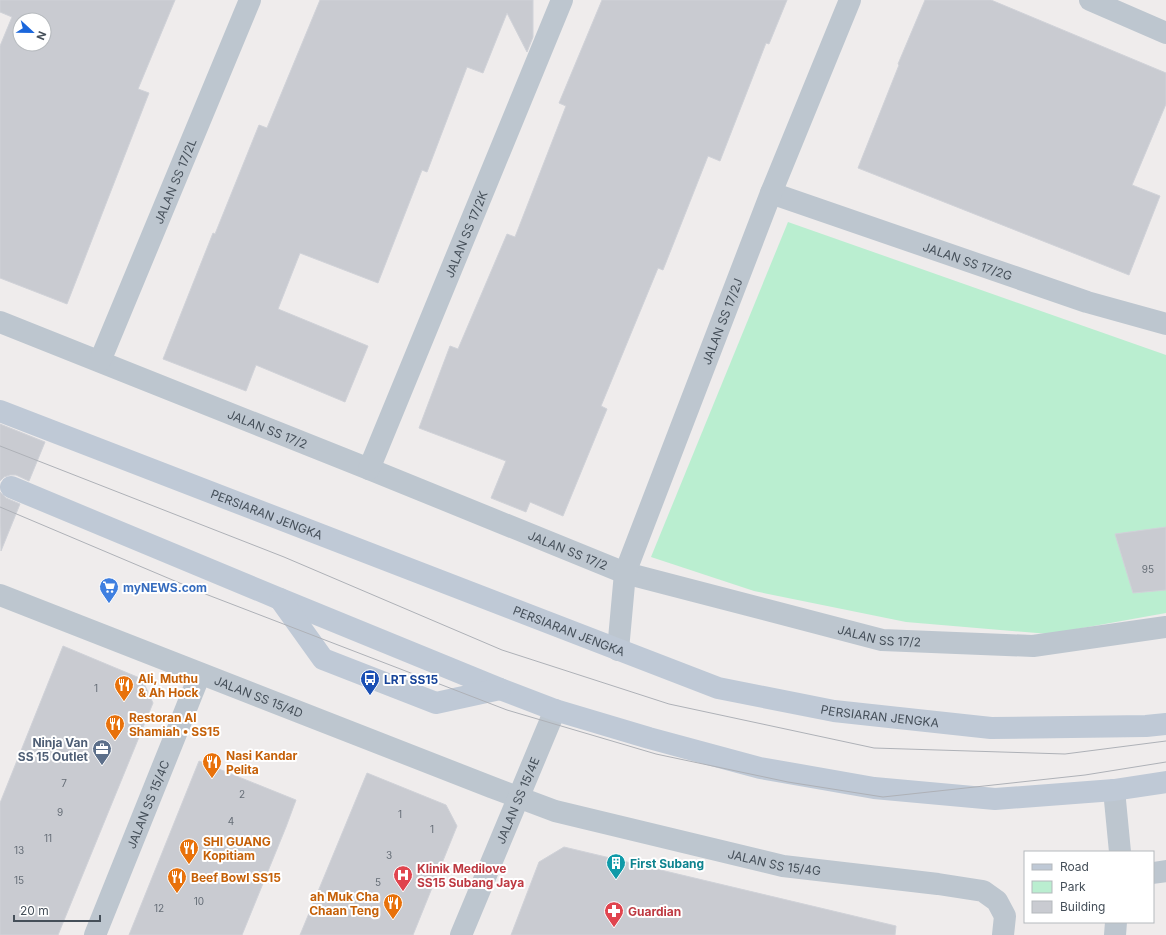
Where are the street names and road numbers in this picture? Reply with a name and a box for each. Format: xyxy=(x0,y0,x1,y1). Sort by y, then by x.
street label: JALAN SS 17/2L xyxy=(150,136,199,226)
street label: JALAN SS 17/2K xyxy=(441,188,490,280)
street label: JALAN SS 17/2G xyxy=(921,238,1014,283)
street label: JALAN SS 17/2J xyxy=(698,276,745,367)
street label: JALAN SS 17/2 xyxy=(226,406,310,451)
street label: PERSIARAN JENGKA xyxy=(209,486,325,542)
street label: JALAN SS 17/2 xyxy=(526,527,610,573)
street label: PERSIARAN JENGKA xyxy=(511,602,627,659)
street label: JALAN SS 17/2 xyxy=(836,621,921,649)
street label: JALAN SS 15/4D xyxy=(212,672,305,720)
street label: PERSIARAN JENGKA xyxy=(820,701,940,730)
street label: JALAN SS 15/4E xyxy=(492,755,542,846)
street label: JALAN SS 15/4C xyxy=(123,757,172,851)
street label: JALAN SS 15/4G xyxy=(727,846,822,878)

